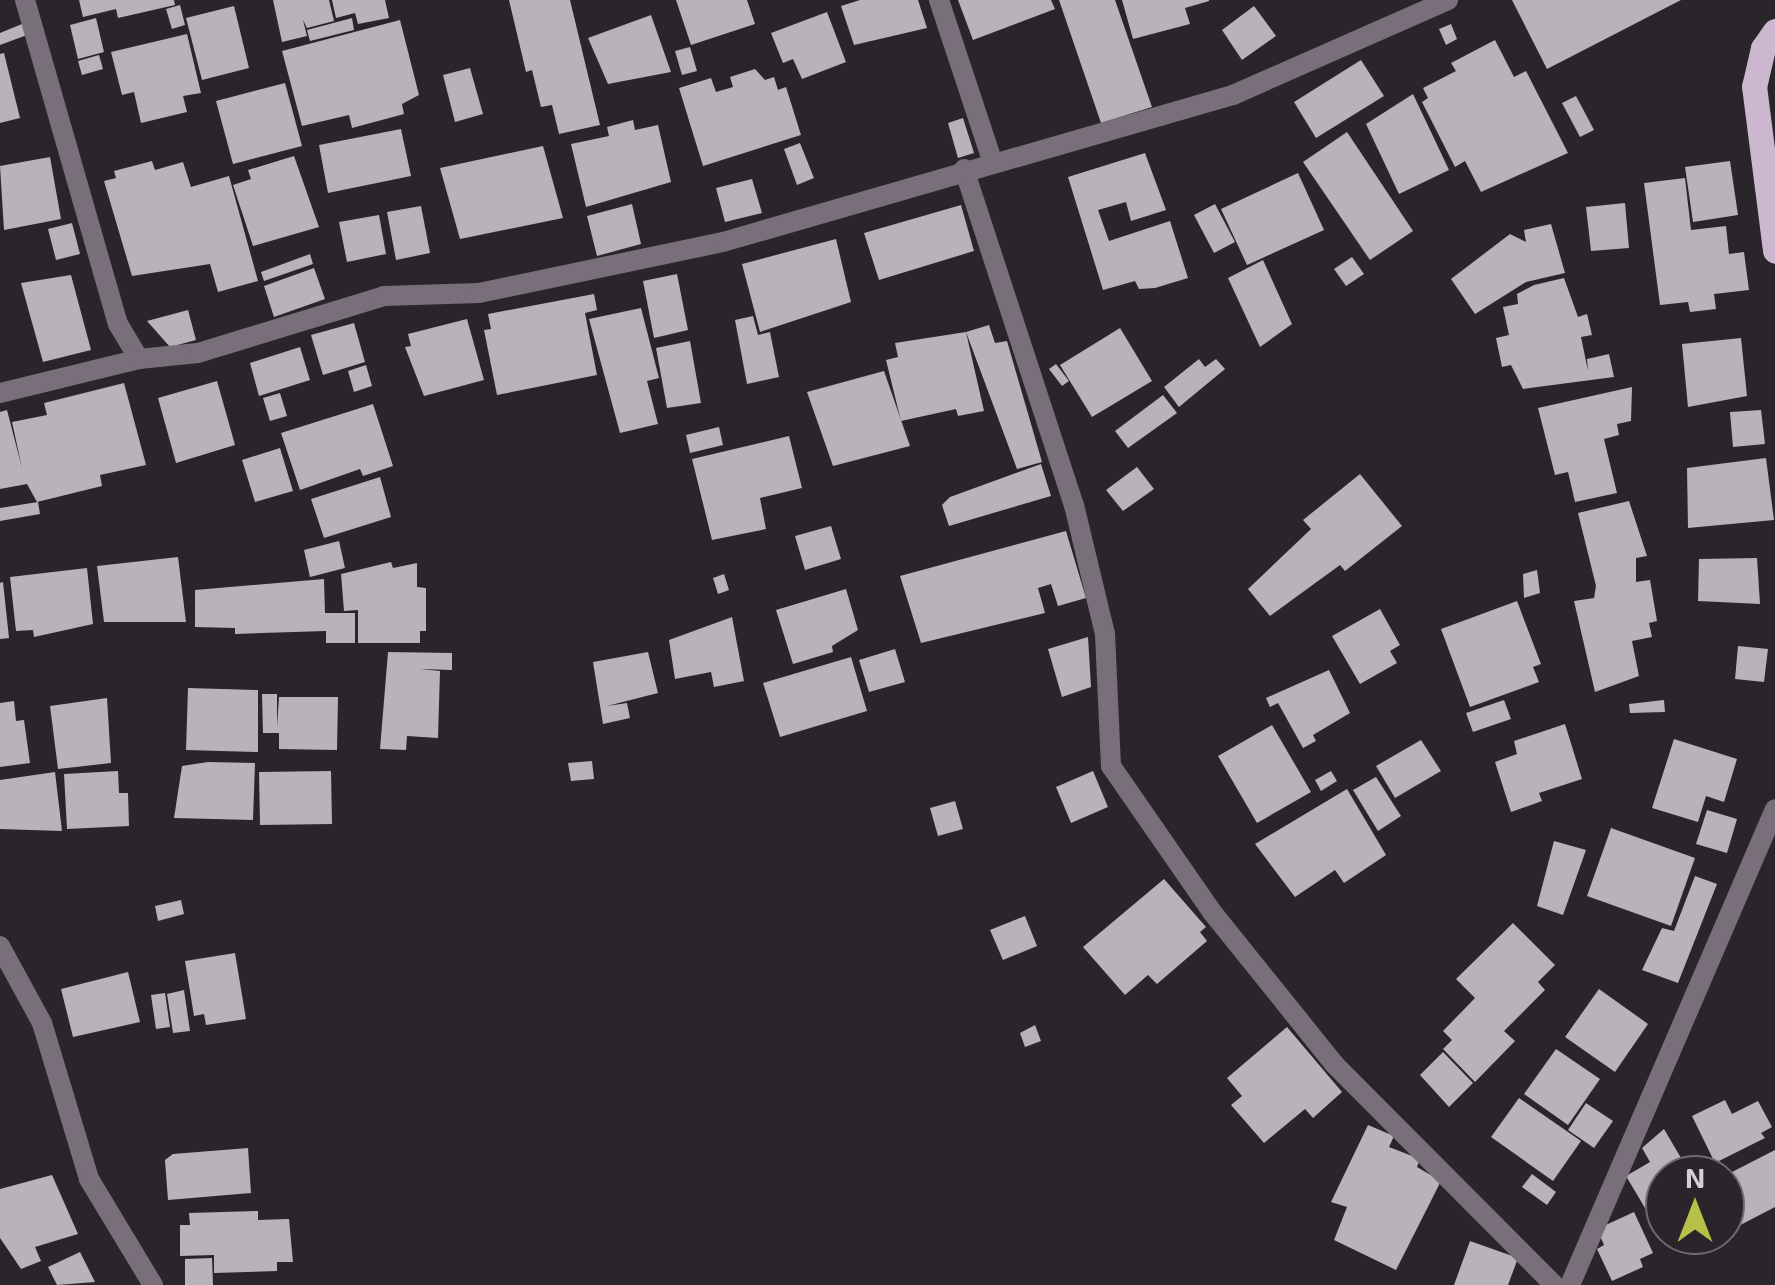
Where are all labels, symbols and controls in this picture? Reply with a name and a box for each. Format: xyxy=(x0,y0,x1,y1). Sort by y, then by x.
north arrow xyxy=(1645,1155,1745,1255)
text: N xyxy=(1685,1160,1705,1194)

